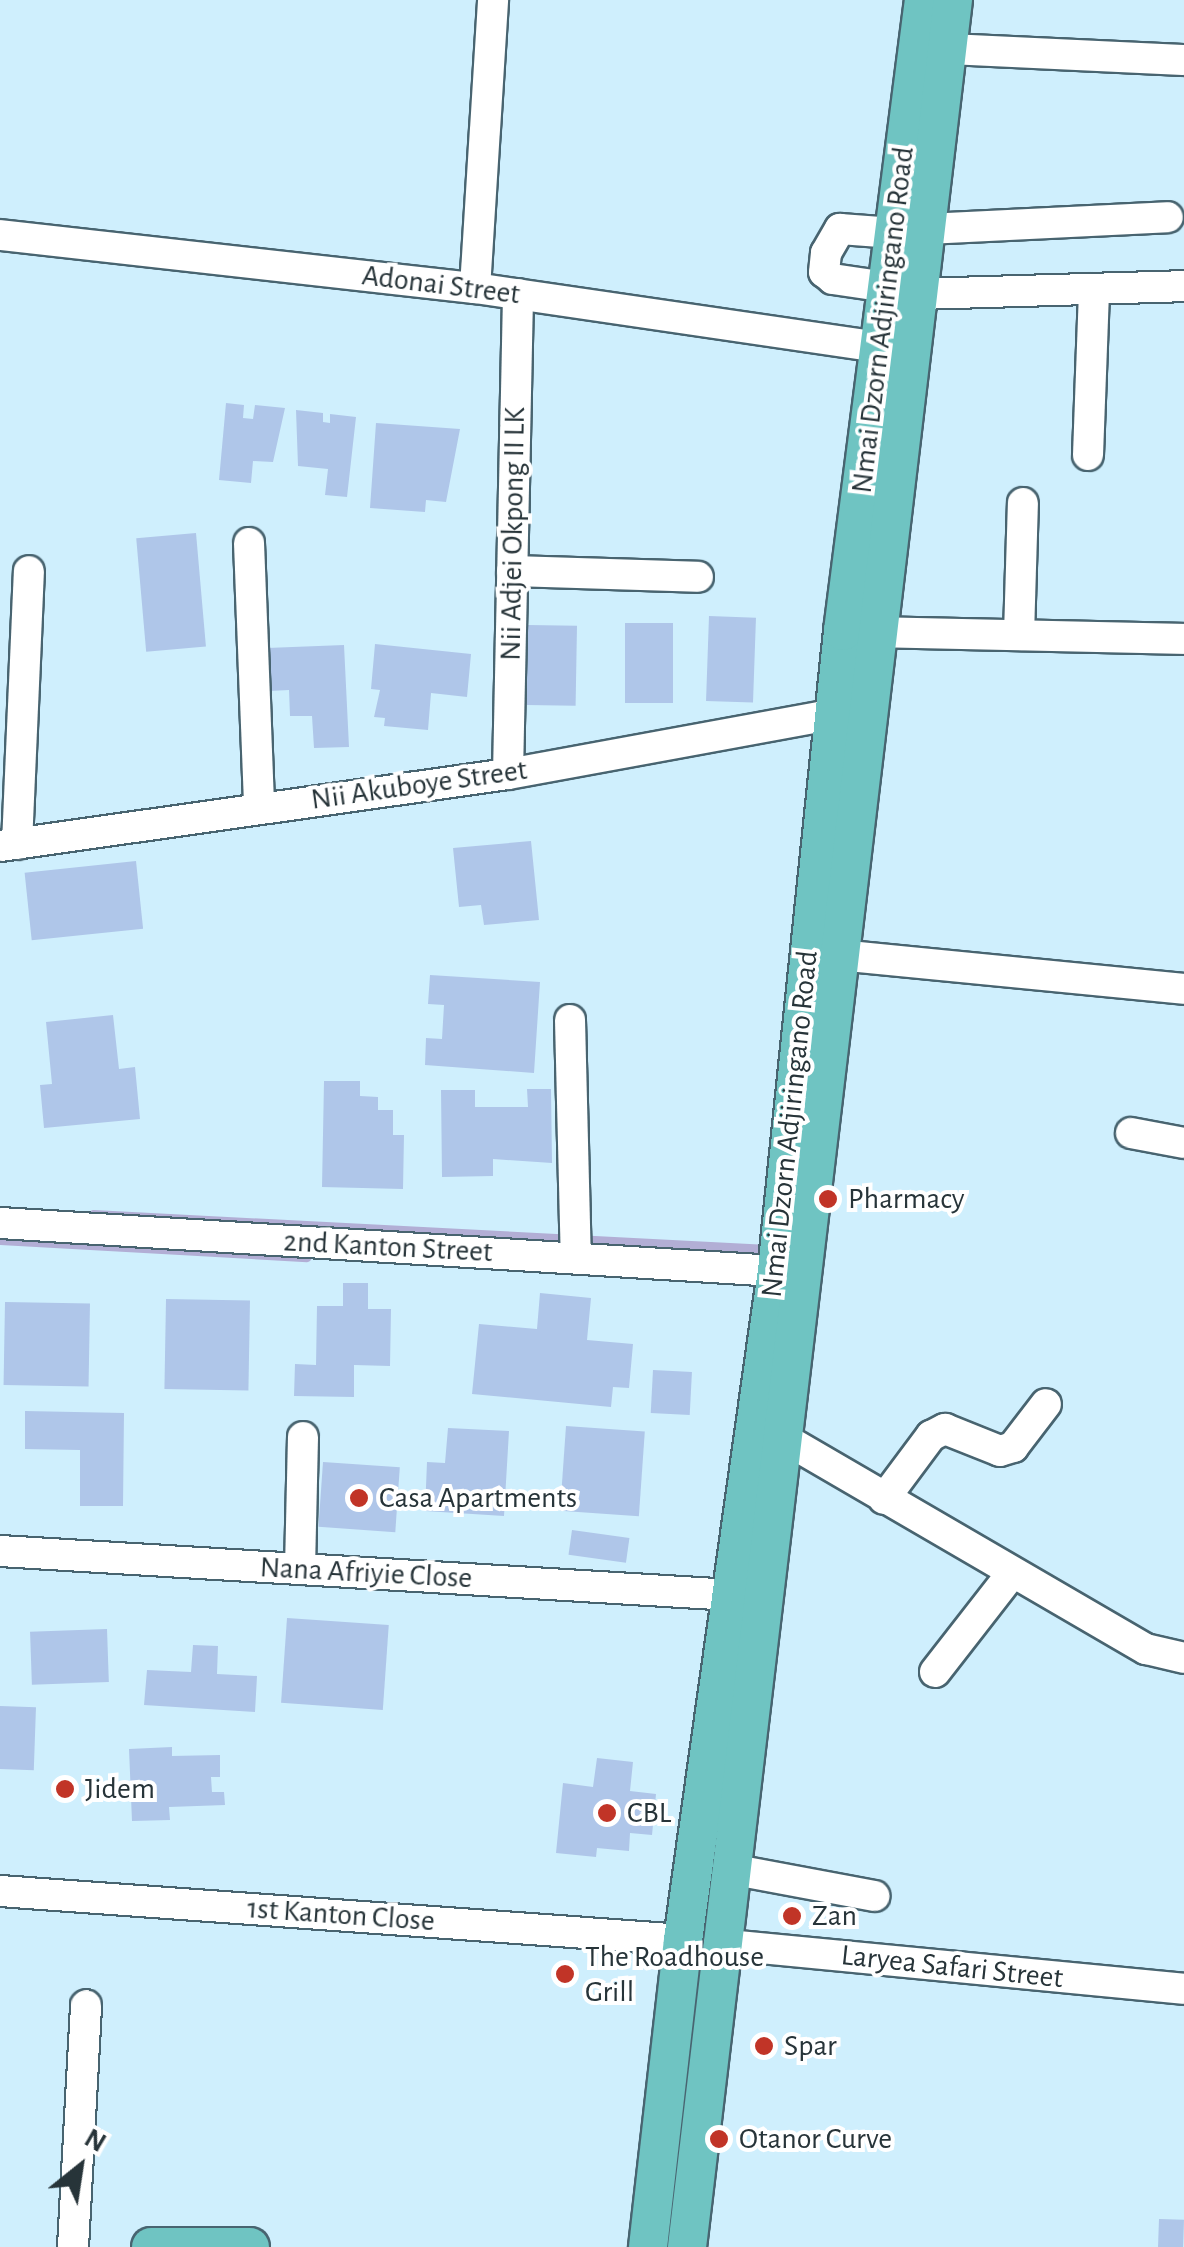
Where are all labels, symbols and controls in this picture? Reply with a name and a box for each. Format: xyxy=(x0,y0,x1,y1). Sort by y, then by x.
street label: Nmai Dzorn Adjiringano Road xyxy=(844,145,922,495)
street label: Adonai Street xyxy=(360,257,522,313)
street label: Nii Adjei Okpong II LK xyxy=(493,407,533,661)
street label: Nii Akuboye Street xyxy=(309,752,529,818)
street label: Nmai Dzorn Adjiringano Road xyxy=(754,949,826,1299)
place label: Pharmacy xyxy=(848,1181,965,1217)
marker: Pharmacy xyxy=(817,1188,839,1210)
street label: 2nd Kanton Street xyxy=(283,1224,493,1270)
place label: Casa Apartments xyxy=(379,1480,577,1516)
marker: Casa Apartments xyxy=(348,1487,370,1509)
street label: Nana Afriyie Close xyxy=(259,1549,473,1597)
place label: Jidem xyxy=(85,1771,155,1807)
marker: Jidem xyxy=(54,1778,76,1800)
place label: CBL xyxy=(627,1795,671,1831)
marker: CBL xyxy=(596,1802,618,1824)
street label: 1st Kanton Close xyxy=(246,1890,436,1940)
place label: Zan xyxy=(812,1898,857,1934)
marker: Zan xyxy=(781,1905,803,1927)
street label: Laryea Safari Street xyxy=(839,1937,1065,1997)
place label: The Roadhouse Grill xyxy=(585,1939,764,2010)
marker: The Roadhouse Grill xyxy=(554,1963,576,1985)
place label: Spar xyxy=(784,2028,837,2064)
marker: Spar xyxy=(753,2035,775,2057)
north arrow xyxy=(30,2117,130,2217)
place label: Otanor Curve xyxy=(739,2121,892,2157)
text: N xyxy=(80,2124,110,2158)
marker: Otanor Curve xyxy=(708,2128,730,2150)

